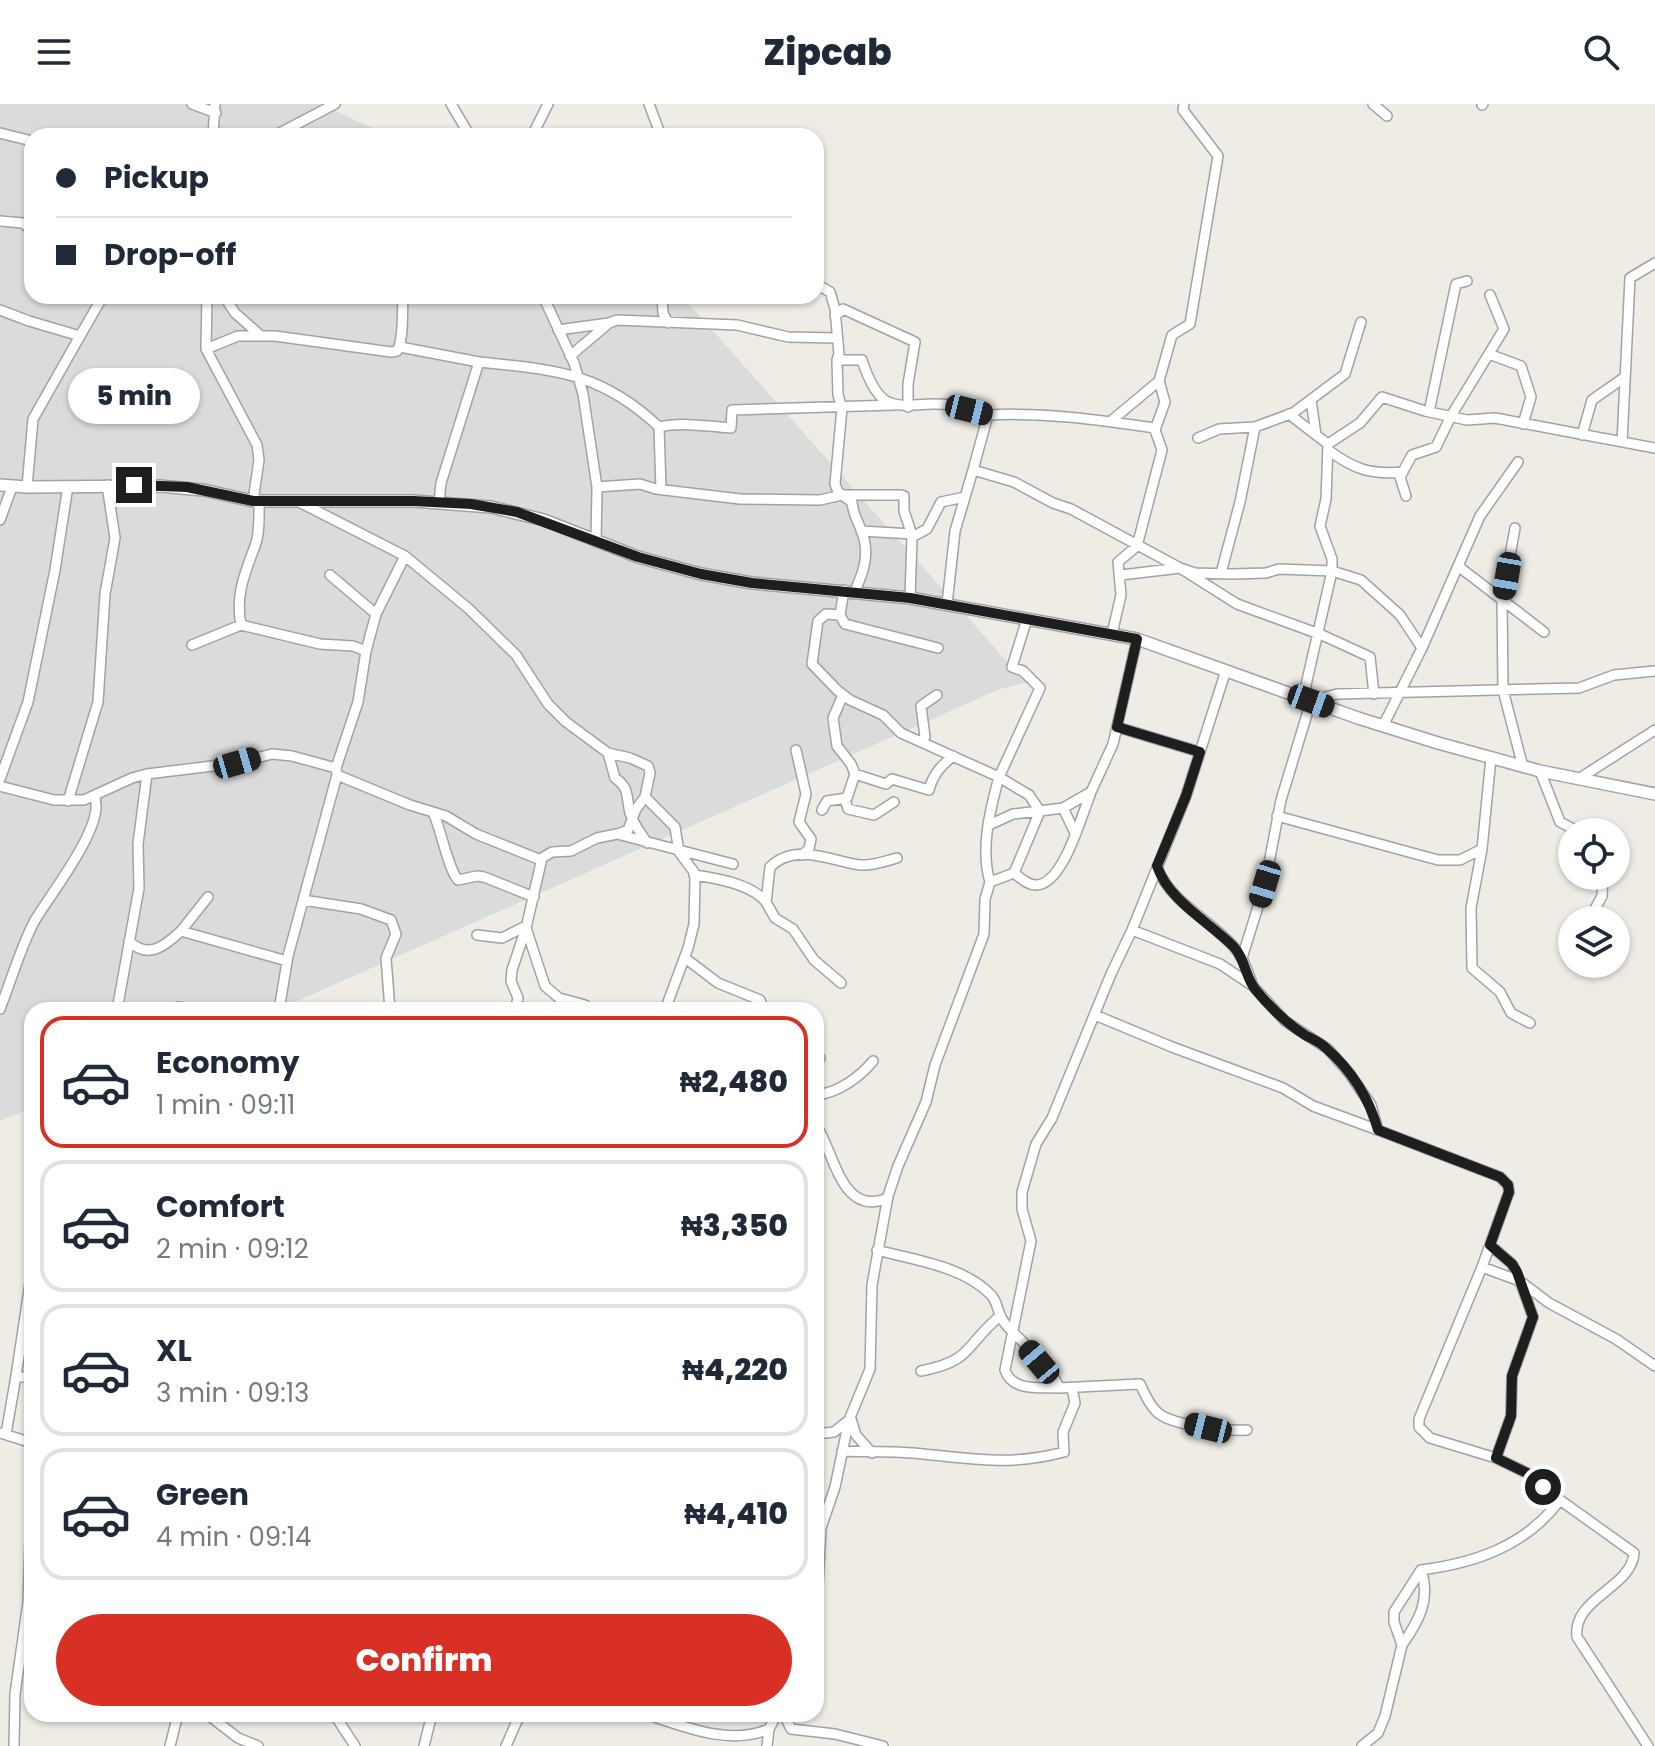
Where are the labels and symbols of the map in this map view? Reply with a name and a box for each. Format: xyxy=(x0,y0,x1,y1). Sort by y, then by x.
callout: 5 min xyxy=(68,369,200,425)
car xyxy=(943,393,995,427)
route end xyxy=(116,467,152,503)
car xyxy=(1491,550,1523,602)
car xyxy=(1284,682,1338,720)
car xyxy=(211,745,263,781)
car xyxy=(1247,858,1283,910)
car xyxy=(1014,1336,1064,1388)
car xyxy=(1182,1411,1234,1445)
route start xyxy=(1525,1469,1561,1505)

